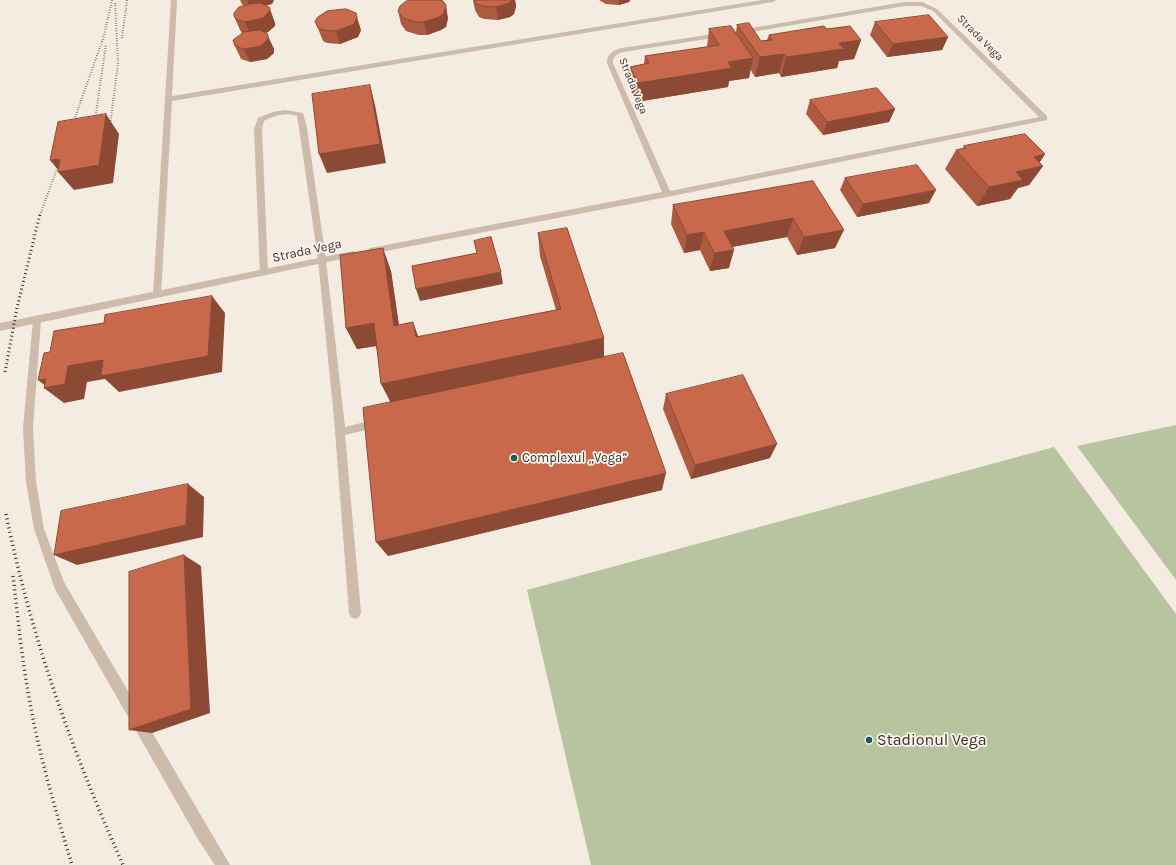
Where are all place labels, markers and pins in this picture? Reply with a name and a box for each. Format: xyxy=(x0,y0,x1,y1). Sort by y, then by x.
place label: Complexul „Vega” xyxy=(522,450,627,466)
marker: Complexul „Vega” xyxy=(509,453,519,463)
place label: Stadionul Vega xyxy=(877,730,987,750)
marker: Stadionul Vega xyxy=(864,735,874,745)

